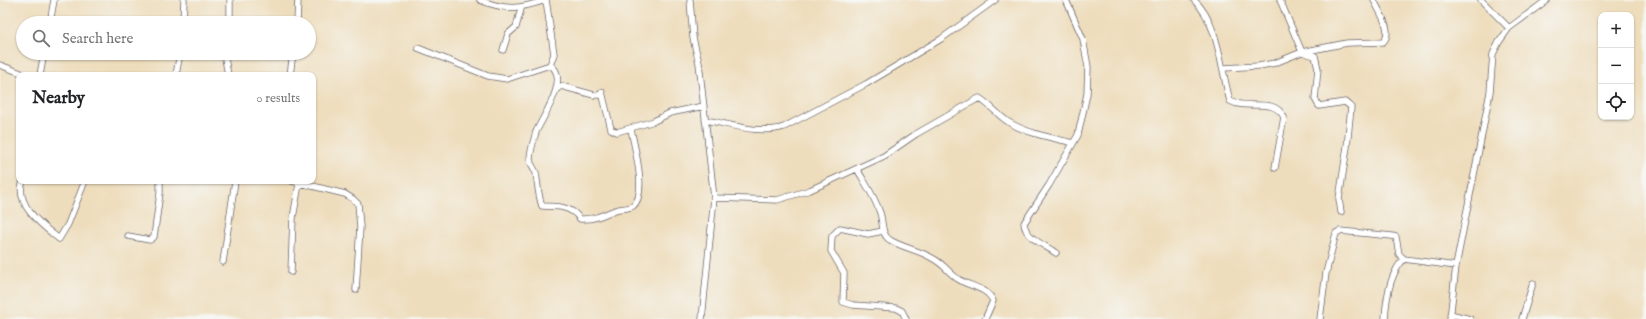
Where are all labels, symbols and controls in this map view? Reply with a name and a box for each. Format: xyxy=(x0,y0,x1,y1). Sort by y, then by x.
map controls xyxy=(1598,12,1634,120)
button: + xyxy=(1598,12,1634,48)
search box xyxy=(16,16,316,60)
icon: search xyxy=(30,27,52,49)
text: Search here xyxy=(62,29,133,48)
button: − xyxy=(1598,48,1634,84)
button: locate xyxy=(1598,84,1634,120)
text: Nearby xyxy=(32,88,85,109)
text: 0 results xyxy=(256,90,300,107)

